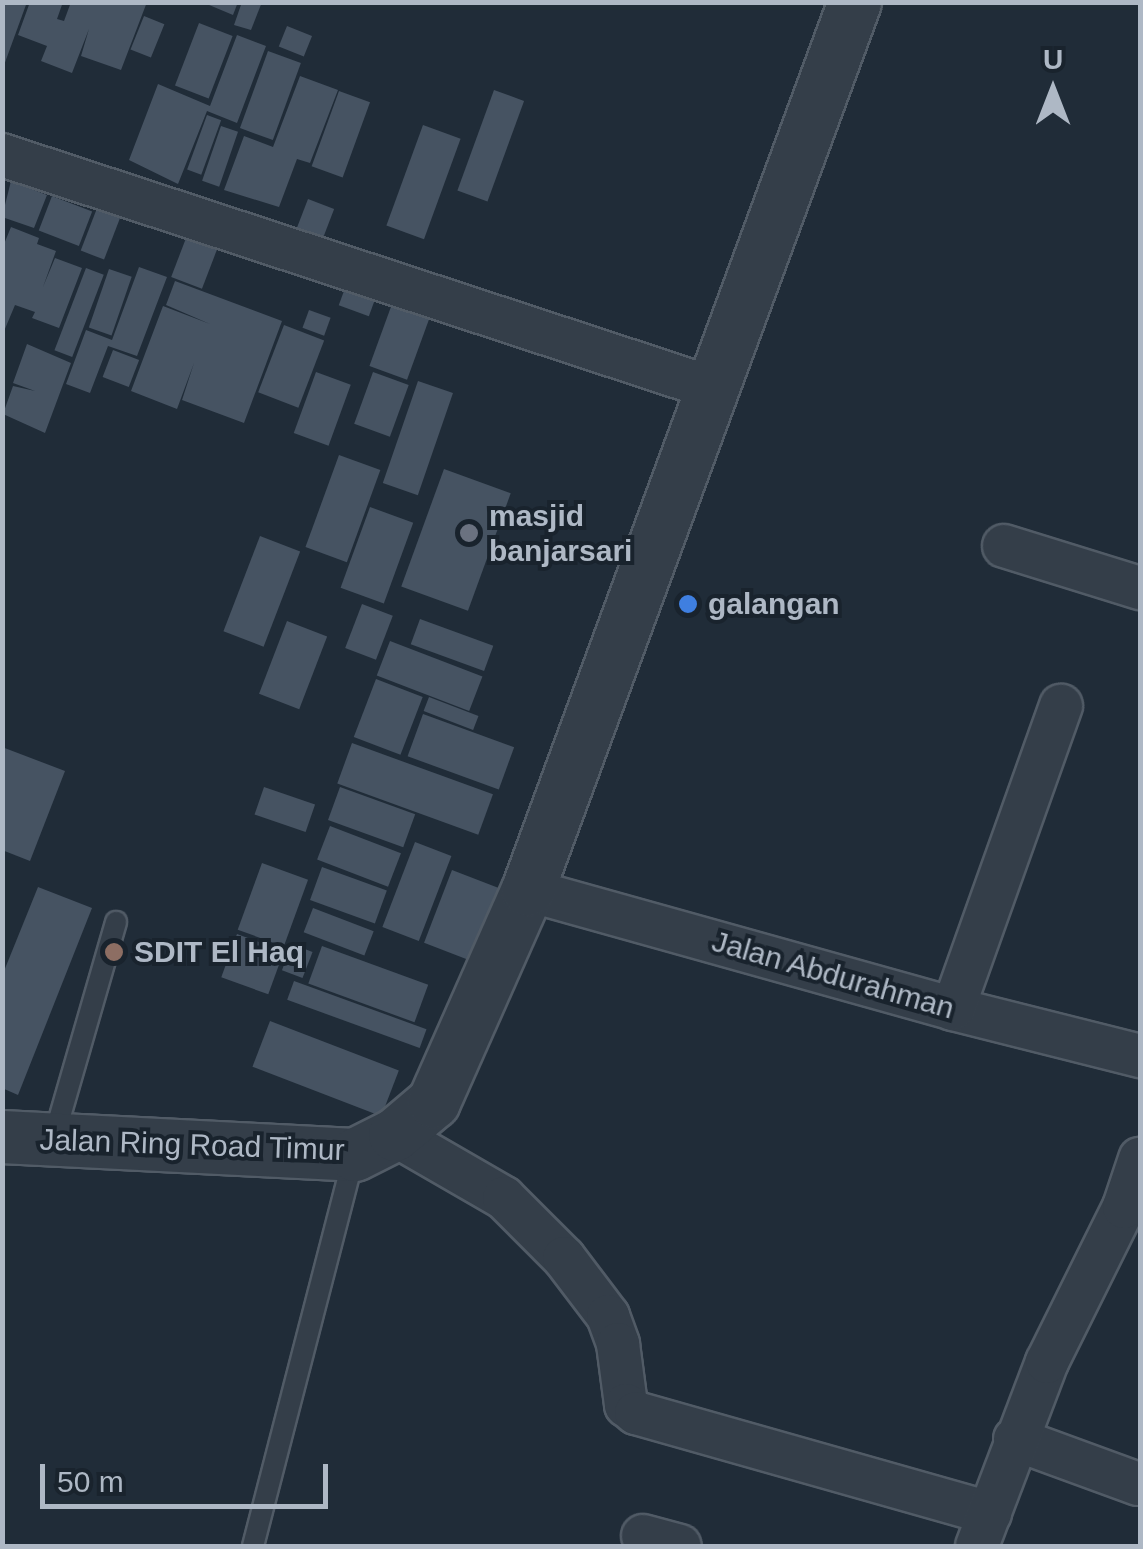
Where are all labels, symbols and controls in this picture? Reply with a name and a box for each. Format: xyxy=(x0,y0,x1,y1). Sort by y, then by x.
north arrow xyxy=(1003,40,1103,140)
text: U xyxy=(1043,44,1063,75)
place label: masjid banjarsari xyxy=(489,498,632,568)
marker: masjid banjarsari xyxy=(458,522,480,544)
place label: galangan xyxy=(708,586,840,622)
marker: galangan xyxy=(677,593,699,615)
street label: Jalan Abdurahman xyxy=(707,923,959,1027)
place label: SDIT El Haq xyxy=(134,934,304,970)
marker: SDIT El Haq xyxy=(103,941,125,963)
street label: Jalan Ring Road Timur xyxy=(39,1122,345,1168)
scale bar xyxy=(45,1444,332,1506)
text: 50 m xyxy=(57,1465,124,1498)

